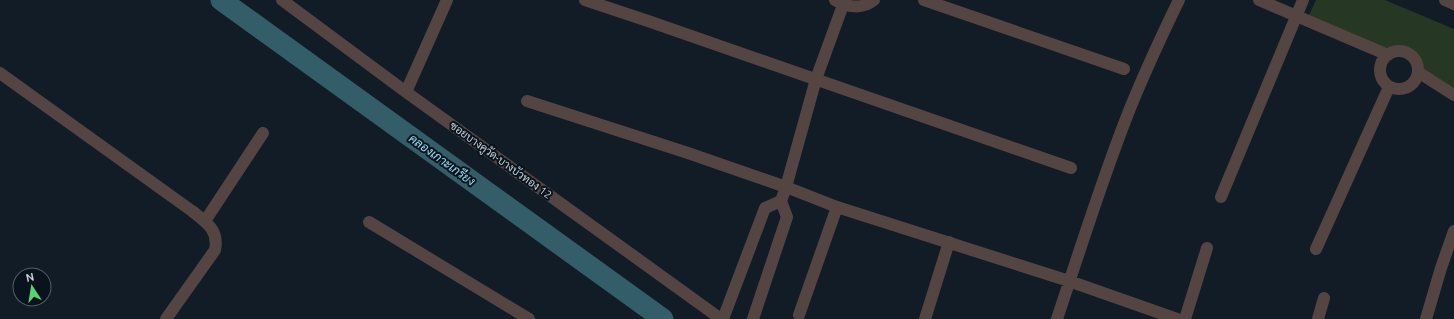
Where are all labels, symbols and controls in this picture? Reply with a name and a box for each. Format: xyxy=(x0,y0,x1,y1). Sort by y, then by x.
street label: ซอยบางคูวัด-บางบัวทอง 12 xyxy=(447,118,555,203)
water label: คลองเกาะเกรียง xyxy=(407,131,479,188)
north arrow xyxy=(12,267,52,307)
text: N xyxy=(25,270,35,284)

